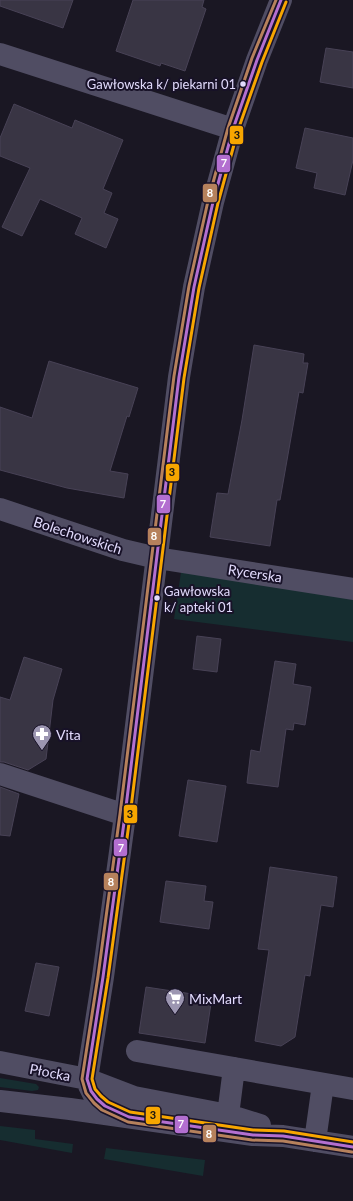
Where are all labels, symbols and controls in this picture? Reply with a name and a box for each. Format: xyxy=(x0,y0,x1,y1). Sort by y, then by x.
place label: Gawłowska k/ piekarni 01 xyxy=(87,76,236,92)
marker: Gawłowska k/ piekarni 01 xyxy=(238,79,248,89)
line badge: 3 xyxy=(229,125,244,145)
text: 3 xyxy=(234,128,240,141)
line badge: 7 xyxy=(216,154,231,173)
text: 7 xyxy=(221,156,227,169)
line badge: 8 xyxy=(202,183,218,203)
text: 8 xyxy=(207,186,213,199)
line badge: 3 xyxy=(165,463,180,482)
text: 3 xyxy=(169,465,175,478)
line badge: 7 xyxy=(156,494,171,514)
text: 7 xyxy=(160,497,166,510)
street label: Bolechowskich xyxy=(32,513,124,557)
line badge: 8 xyxy=(147,527,162,546)
text: 8 xyxy=(151,529,157,542)
street label: Rycerska xyxy=(227,560,283,586)
place label: Gawłowska k/ apteki 01 xyxy=(164,583,233,615)
marker: Gawłowska k/ apteki 01 xyxy=(152,593,162,603)
pharmacy icon: Vita xyxy=(31,723,53,751)
place label: Vita xyxy=(56,726,81,743)
line badge: 3 xyxy=(123,804,138,824)
text: 3 xyxy=(127,807,133,820)
line badge: 7 xyxy=(113,838,128,857)
text: 7 xyxy=(118,841,124,854)
line badge: 8 xyxy=(103,872,119,891)
text: 8 xyxy=(108,875,114,888)
supermarket icon: MixMart xyxy=(164,987,186,1015)
place label: MixMart xyxy=(189,990,242,1007)
street label: Płocka xyxy=(28,1060,72,1084)
line badge: 3 xyxy=(145,1106,161,1125)
text: 3 xyxy=(150,1108,156,1121)
line badge: 7 xyxy=(174,1115,189,1134)
text: 7 xyxy=(178,1117,184,1130)
line badge: 8 xyxy=(202,1124,217,1143)
text: 8 xyxy=(206,1127,212,1140)

